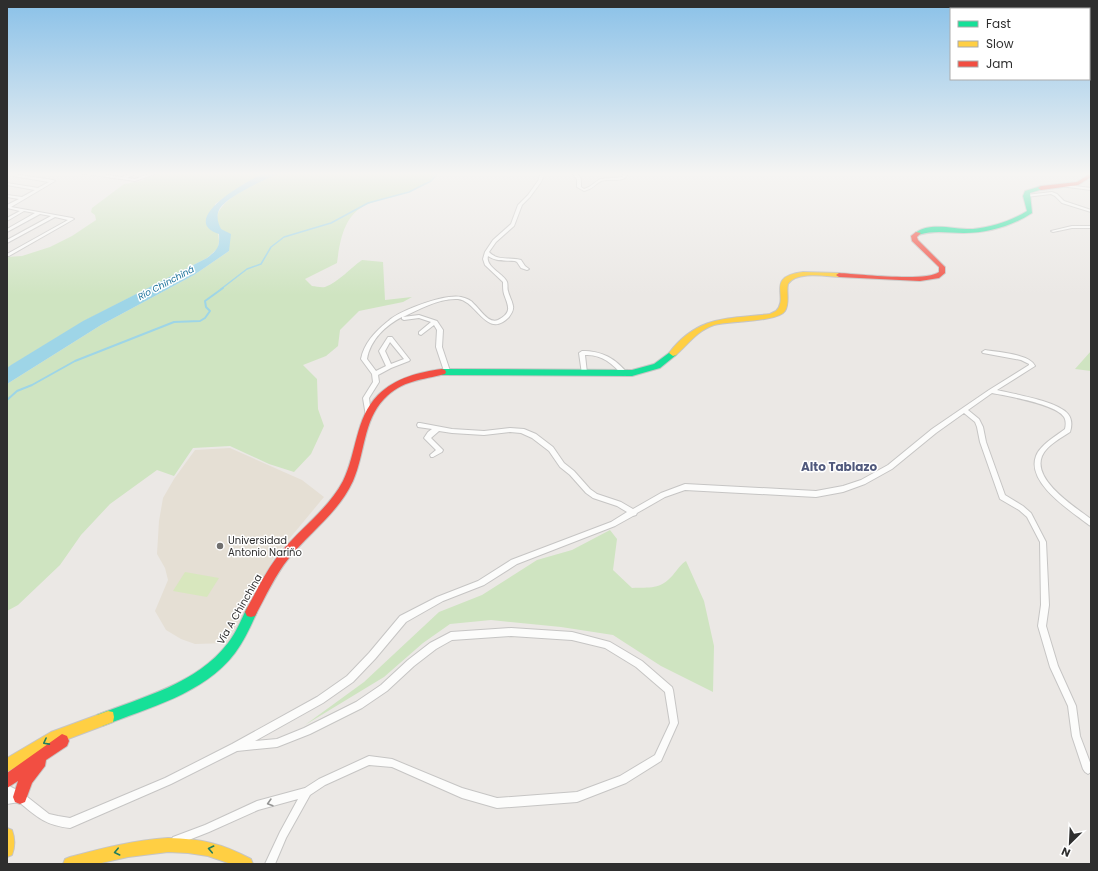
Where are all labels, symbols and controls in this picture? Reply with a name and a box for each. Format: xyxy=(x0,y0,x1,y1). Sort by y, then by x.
legend xyxy=(950,8,1090,80)
text: Fast xyxy=(986,15,1011,32)
text: Slow xyxy=(986,35,1014,52)
text: Jam xyxy=(986,55,1013,72)
water label: Río Chinchiná xyxy=(136,263,196,303)
district label: Alto Tablazo xyxy=(801,458,877,475)
place label: Universidad Antonio Nariño xyxy=(228,533,302,560)
marker: Universidad Antonio Nariño xyxy=(215,541,225,551)
street label: Vía A Chinchina xyxy=(213,571,266,647)
one-way arrow xyxy=(43,737,50,744)
one-way arrow xyxy=(266,798,273,807)
north arrow xyxy=(1050,823,1090,863)
text: N xyxy=(1059,843,1073,861)
one-way arrow xyxy=(208,845,214,854)
one-way arrow xyxy=(114,848,120,856)

